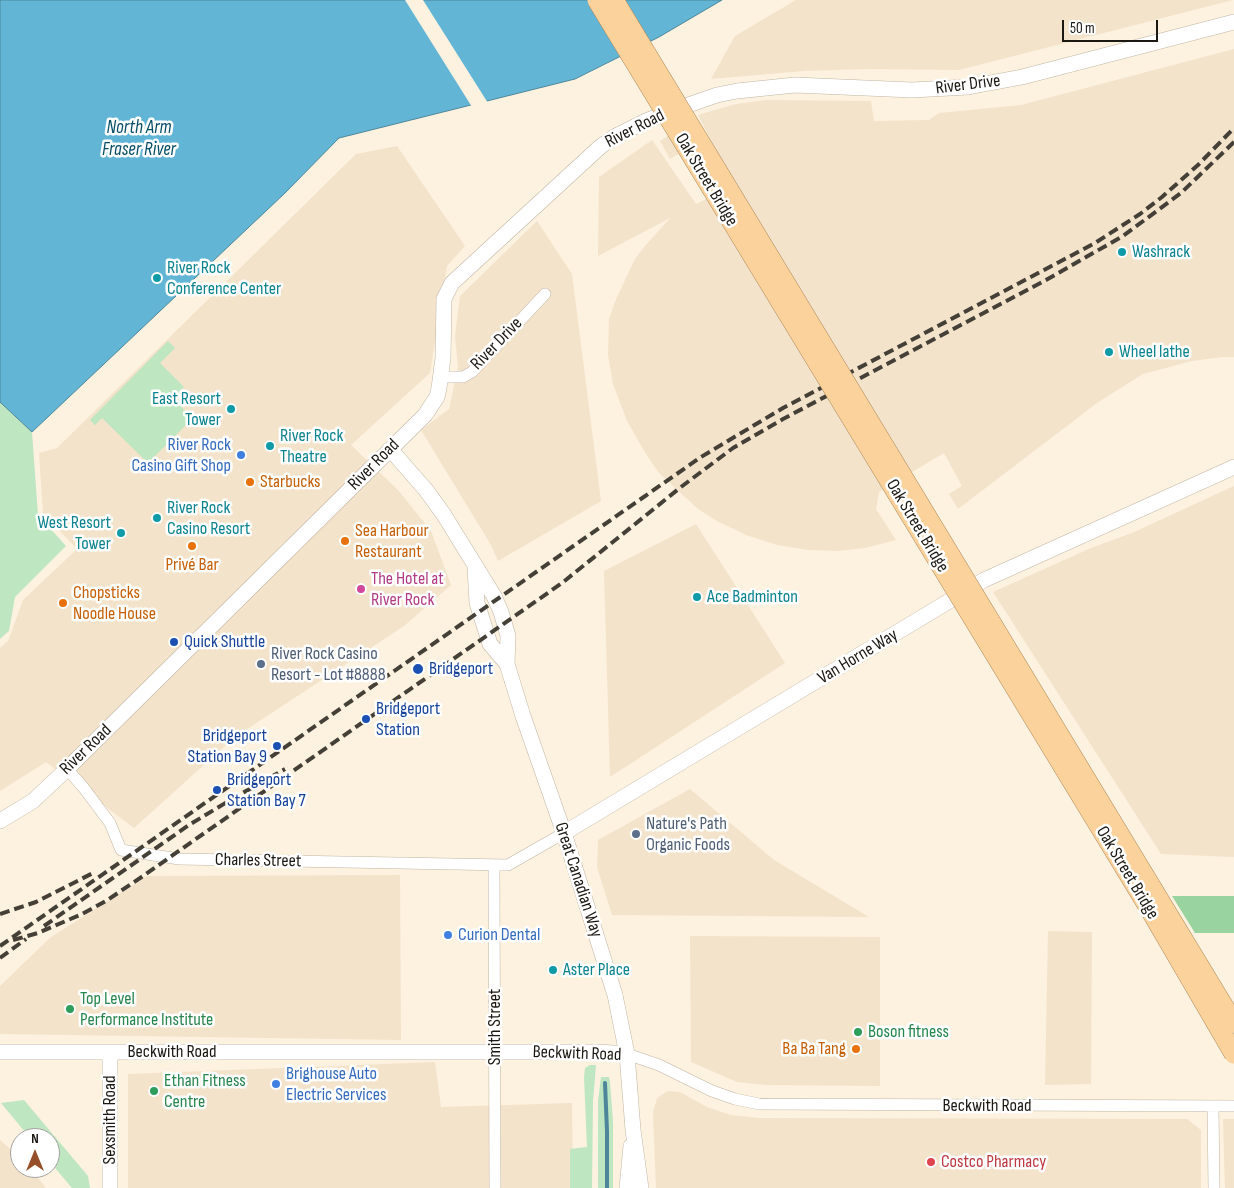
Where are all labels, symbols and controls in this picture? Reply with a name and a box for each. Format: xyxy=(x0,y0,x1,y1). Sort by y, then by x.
scale bar xyxy=(1064,10,1160,42)
text: 50 m xyxy=(1070,19,1095,38)
street label: River Drive xyxy=(934,70,1002,100)
street label: River Road xyxy=(602,105,668,153)
water label: North Arm Fraser River xyxy=(102,117,176,161)
street label: Oak Street Bridge xyxy=(670,130,742,230)
place label: Washrack xyxy=(1132,241,1190,263)
marker: Washrack xyxy=(1116,246,1128,258)
place label: River Rock Conference Center xyxy=(167,257,281,300)
marker: River Rock Conference Center xyxy=(151,272,163,284)
street label: River Drive xyxy=(467,313,527,375)
place label: Wheel lathe xyxy=(1119,341,1190,363)
marker: Wheel lathe xyxy=(1103,346,1115,358)
place label: East Resort Tower xyxy=(152,388,221,430)
marker: East Resort Tower xyxy=(225,403,237,415)
place label: River Rock Theatre xyxy=(280,425,343,468)
place label: River Rock Casino Gift Shop xyxy=(132,434,231,476)
street label: River Road xyxy=(344,435,404,495)
marker: River Rock Theatre xyxy=(264,440,276,452)
marker: River Rock Casino Gift Shop xyxy=(235,449,247,461)
place label: Starbucks xyxy=(260,471,320,493)
marker: Starbucks xyxy=(244,476,256,488)
street label: Oak Street Bridge xyxy=(881,476,953,576)
place label: River Rock Casino Resort xyxy=(167,497,250,540)
place label: West Resort Tower xyxy=(37,512,111,554)
marker: River Rock Casino Resort xyxy=(151,512,163,524)
place label: Sea Harbour Restaurant xyxy=(355,520,429,562)
marker: West Resort Tower xyxy=(115,527,127,539)
marker: Sea Harbour Restaurant xyxy=(339,535,351,547)
marker: Privé Bar xyxy=(186,540,198,552)
place label: Privé Bar xyxy=(165,554,219,576)
place label: The Hotel at River Rock xyxy=(371,568,444,610)
place label: Chopsticks Noodle House xyxy=(73,582,156,624)
marker: The Hotel at River Rock xyxy=(355,583,367,595)
place label: Ace Badminton xyxy=(707,586,798,608)
marker: Ace Badminton xyxy=(691,591,703,603)
marker: Chopsticks Noodle House xyxy=(57,597,69,609)
street label: Van Horne Way xyxy=(814,625,902,689)
place label: Quick Shuttle xyxy=(184,631,265,653)
marker: Quick Shuttle xyxy=(168,636,180,648)
place label: River Rock Casino Resort - Lot #8888 xyxy=(271,643,386,686)
marker: River Rock Casino Resort - Lot #8888 xyxy=(255,658,267,670)
place label: Bridgeport xyxy=(429,658,493,680)
marker: Bridgeport xyxy=(411,662,425,676)
place label: Bridgeport Station xyxy=(376,698,440,741)
marker: Bridgeport Station xyxy=(360,713,372,725)
street label: River Road xyxy=(56,720,116,780)
place label: Bridgeport Station Bay 9 xyxy=(187,725,267,768)
marker: Bridgeport Station Bay 9 xyxy=(271,740,283,752)
place label: Bridgeport Station Bay 7 xyxy=(227,769,306,812)
marker: Bridgeport Station Bay 7 xyxy=(211,784,223,796)
place label: Nature's Path Organic Foods xyxy=(646,813,730,856)
street label: Great Canadian Way xyxy=(549,820,607,940)
street label: Oak Street Bridge xyxy=(1091,823,1163,923)
marker: Nature's Path Organic Foods xyxy=(630,828,642,840)
street label: Charles Street xyxy=(215,849,301,873)
place label: Curion Dental xyxy=(458,924,540,946)
marker: Curion Dental xyxy=(442,929,454,941)
place label: Aster Place xyxy=(563,959,630,981)
marker: Aster Place xyxy=(547,964,559,976)
place label: Top Level Performance Institute xyxy=(80,988,213,1030)
street label: Smith Street xyxy=(484,989,506,1065)
marker: Top Level Performance Institute xyxy=(64,1003,76,1015)
place label: Boson fitness xyxy=(868,1021,949,1043)
marker: Boson fitness xyxy=(852,1026,864,1038)
place label: Ba Ba Tang xyxy=(782,1038,846,1060)
street label: Beckwith Road xyxy=(128,1041,216,1063)
street label: Beckwith Road xyxy=(532,1042,622,1066)
marker: Ba Ba Tang xyxy=(850,1043,862,1055)
place label: Brighouse Auto Electric Services xyxy=(286,1063,387,1106)
place label: Ethan Fitness Centre xyxy=(164,1070,246,1112)
street label: Sexsmith Road xyxy=(99,1076,121,1164)
marker: Brighouse Auto Electric Services xyxy=(270,1078,282,1090)
marker: Ethan Fitness Centre xyxy=(148,1085,160,1097)
street label: Beckwith Road xyxy=(943,1095,1031,1117)
north arrow xyxy=(10,1128,60,1178)
text: N xyxy=(31,1130,39,1147)
place label: Costco Pharmacy xyxy=(941,1151,1046,1173)
marker: Costco Pharmacy xyxy=(925,1156,937,1168)

